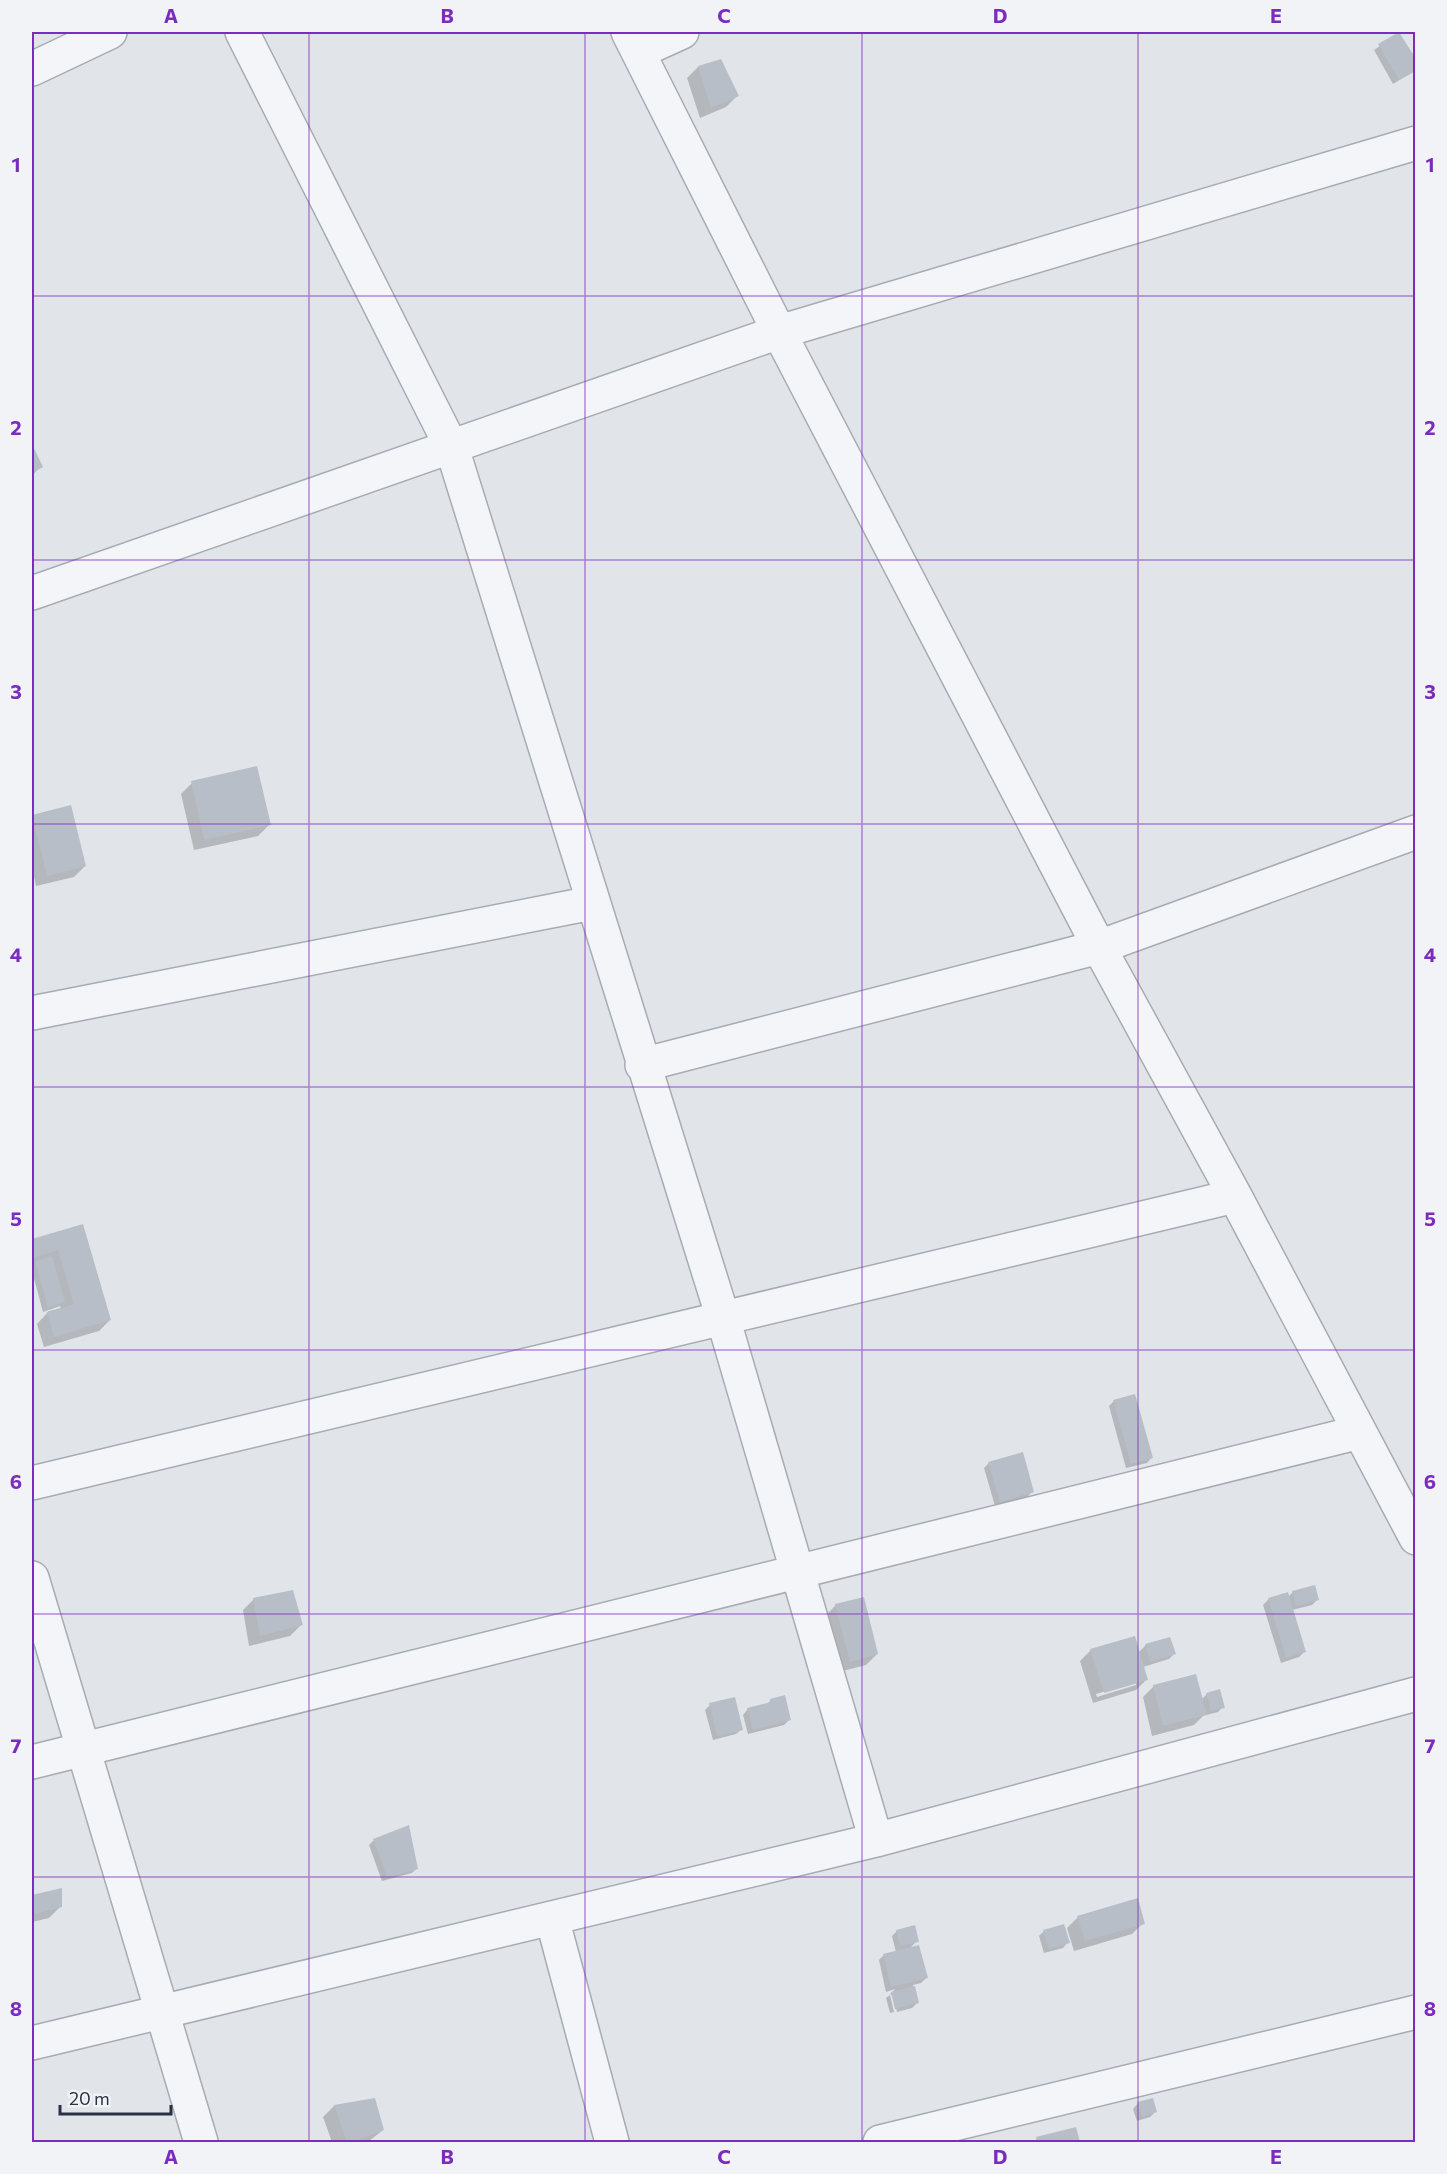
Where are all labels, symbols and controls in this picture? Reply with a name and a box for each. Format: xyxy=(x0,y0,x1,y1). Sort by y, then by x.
text: A xyxy=(164,3,178,27)
text: B xyxy=(440,3,454,27)
text: C xyxy=(717,3,731,27)
text: D xyxy=(993,3,1007,27)
text: E xyxy=(1270,3,1282,27)
text: 1 xyxy=(11,152,21,176)
text: 1 xyxy=(1425,152,1435,176)
text: 2 xyxy=(10,415,22,439)
text: 2 xyxy=(1424,415,1436,439)
text: 3 xyxy=(10,679,22,703)
text: 3 xyxy=(1424,679,1436,703)
text: 4 xyxy=(10,942,22,966)
text: 4 xyxy=(1424,942,1436,966)
text: 5 xyxy=(10,1206,22,1230)
text: 5 xyxy=(1424,1206,1436,1230)
text: 6 xyxy=(10,1469,22,1493)
text: 6 xyxy=(1424,1469,1436,1493)
text: 7 xyxy=(11,1733,22,1757)
text: 7 xyxy=(1425,1733,1436,1757)
text: 8 xyxy=(10,1996,22,2020)
text: 8 xyxy=(1424,1996,1436,2020)
scale bar xyxy=(60,2078,171,2116)
text: 20 m xyxy=(69,2087,110,2109)
text: A xyxy=(164,2144,178,2168)
text: B xyxy=(440,2144,454,2168)
text: C xyxy=(717,2144,731,2168)
text: D xyxy=(993,2144,1007,2168)
text: E xyxy=(1270,2144,1282,2168)

